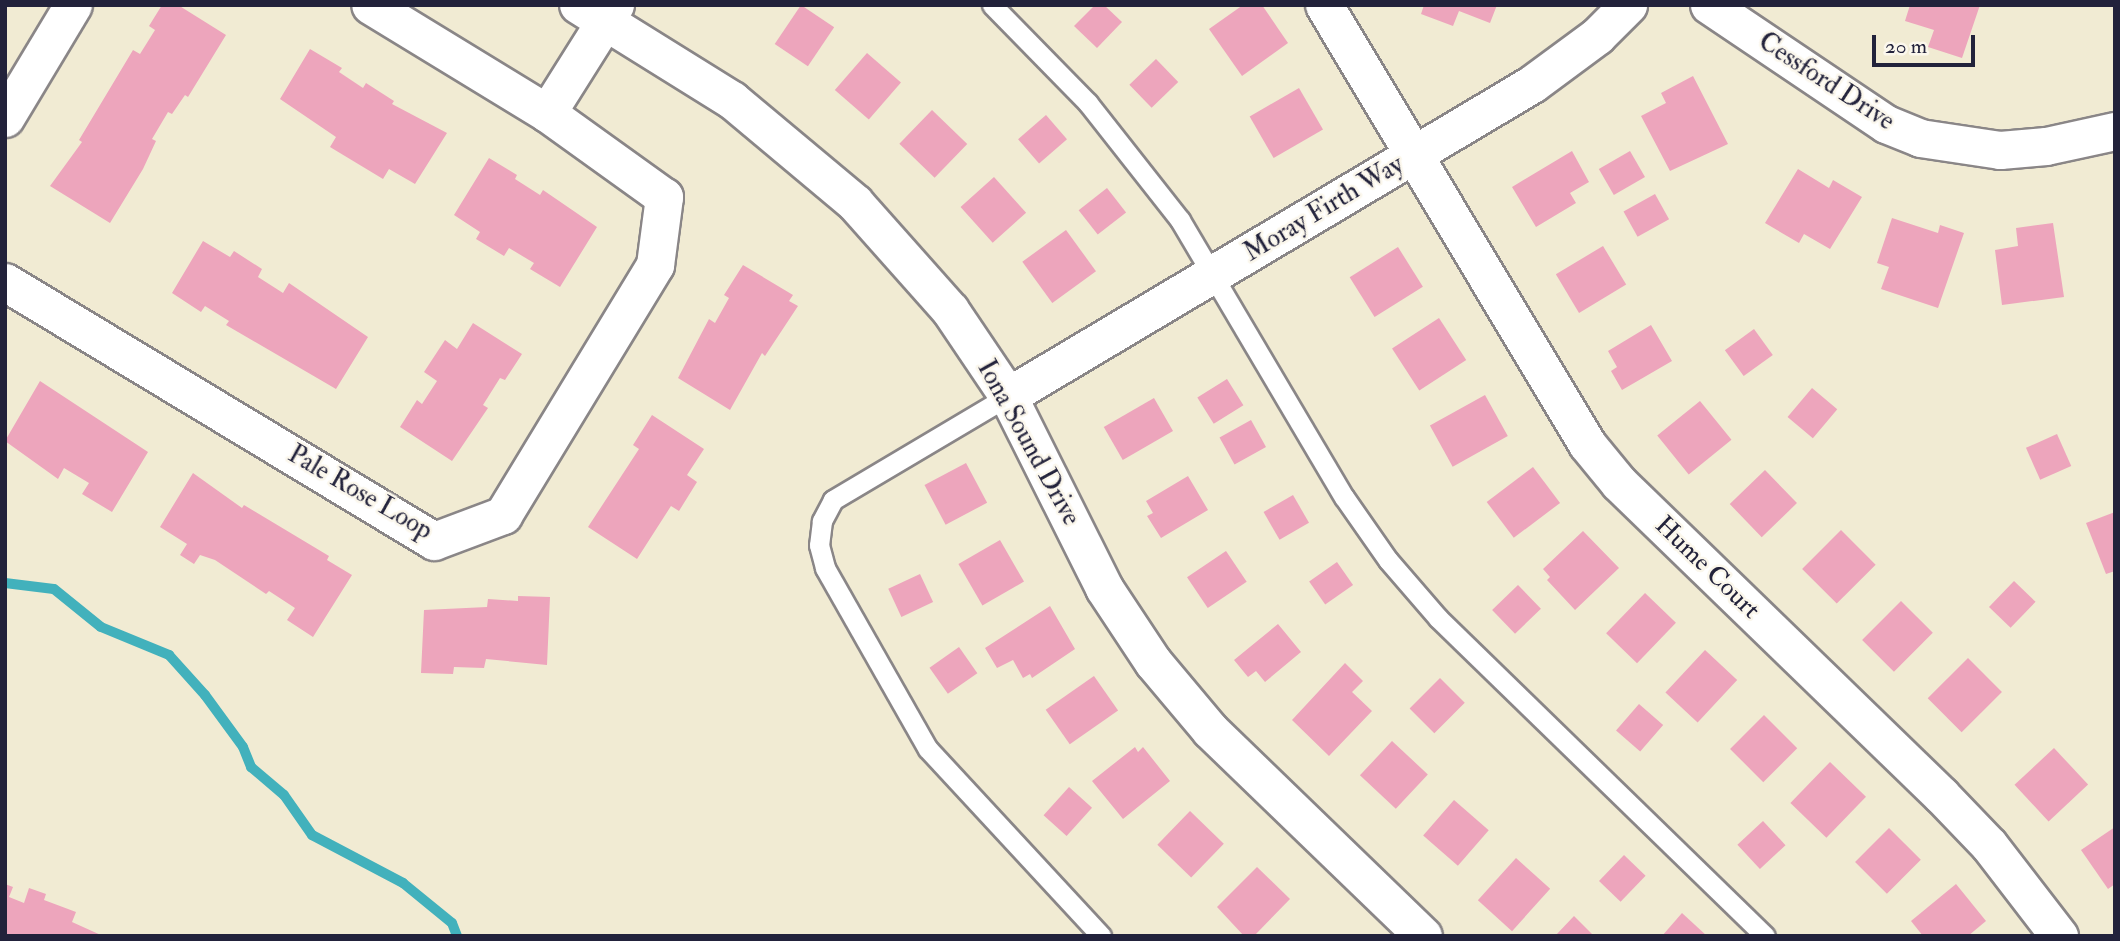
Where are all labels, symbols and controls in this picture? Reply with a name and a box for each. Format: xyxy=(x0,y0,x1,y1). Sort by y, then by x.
scale bar xyxy=(1875,21,1978,65)
street label: Cessford Drive xyxy=(1752,26,1900,138)
text: 20 m xyxy=(1885,33,1927,60)
street label: Moray Firth Way xyxy=(1239,149,1409,269)
street label: Iona Sound Drive xyxy=(970,355,1086,531)
street label: Pale Rose Loop xyxy=(282,439,438,547)
street label: Hume Court xyxy=(1648,510,1766,626)

